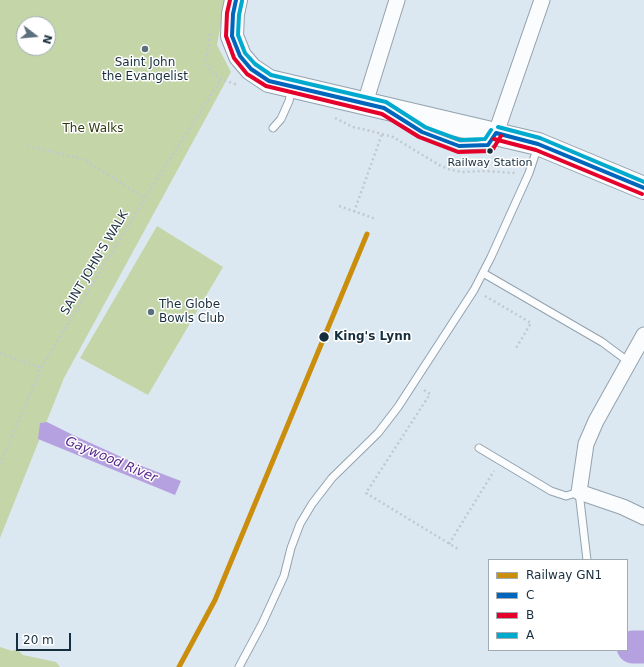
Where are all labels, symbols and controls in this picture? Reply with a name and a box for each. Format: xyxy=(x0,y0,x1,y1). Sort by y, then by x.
north arrow xyxy=(16,16,56,56)
text: N xyxy=(40,33,55,45)
marker: Saint John the Evangelist xyxy=(140,44,150,54)
place label: Saint John the Evangelist xyxy=(102,56,188,84)
park label: The Walks xyxy=(62,122,124,136)
marker: Railway Station xyxy=(485,146,495,156)
place label: Railway Station xyxy=(447,156,533,170)
street label: SAINT JOHN'S WALK xyxy=(58,208,132,318)
place label: The Globe Bowls Club xyxy=(159,298,225,326)
marker: The Globe Bowls Club xyxy=(146,307,156,317)
marker: King's Lynn xyxy=(317,330,331,344)
place label: King's Lynn xyxy=(334,330,411,344)
water label: Gaywood River xyxy=(63,434,159,486)
legend xyxy=(488,559,628,651)
text: Railway GN1 xyxy=(526,568,602,582)
text: C xyxy=(526,588,534,602)
text: B xyxy=(526,608,534,622)
scale bar xyxy=(18,625,73,651)
text: A xyxy=(526,628,534,642)
text: 20 m xyxy=(23,633,54,647)

